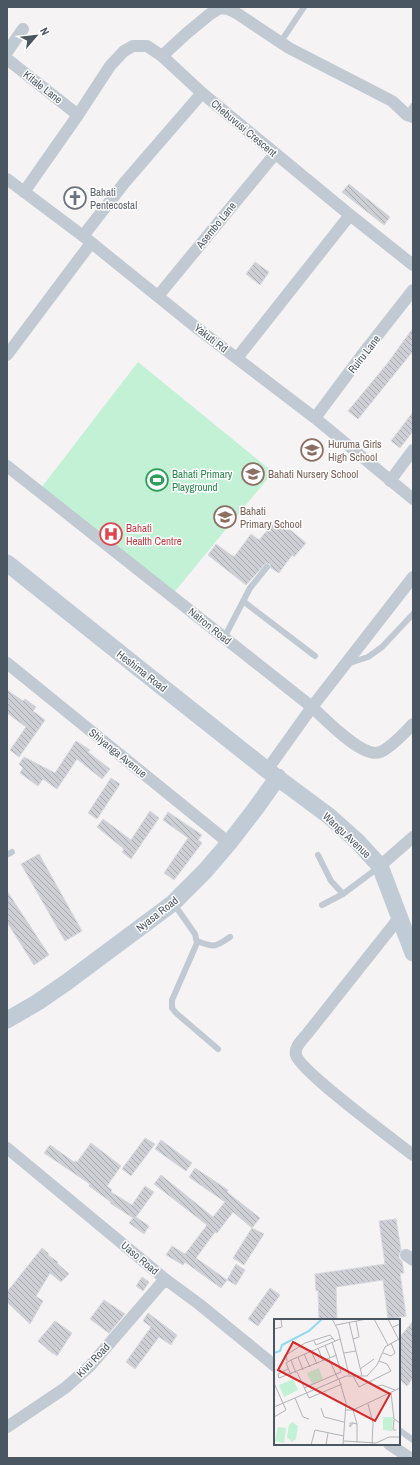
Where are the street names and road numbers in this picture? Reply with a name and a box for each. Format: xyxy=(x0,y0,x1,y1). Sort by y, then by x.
street label: Kitale Lane xyxy=(21,67,65,107)
street label: Chebuvusi Crescent xyxy=(208,96,280,160)
street label: Asembo Lane xyxy=(192,199,239,252)
street label: Yakuti Rd xyxy=(191,320,231,356)
street label: Ruiru Lane xyxy=(345,332,383,376)
street label: Natron Road xyxy=(186,604,234,648)
street label: Heshima Road xyxy=(114,647,170,695)
street label: Shiyanga Avenue xyxy=(86,725,150,781)
street label: Wangu Avenue xyxy=(320,809,374,861)
street label: Nyasa Road xyxy=(133,893,181,935)
street label: Uaso Road xyxy=(118,1238,162,1278)
street label: Kivu Road xyxy=(73,1340,113,1380)

